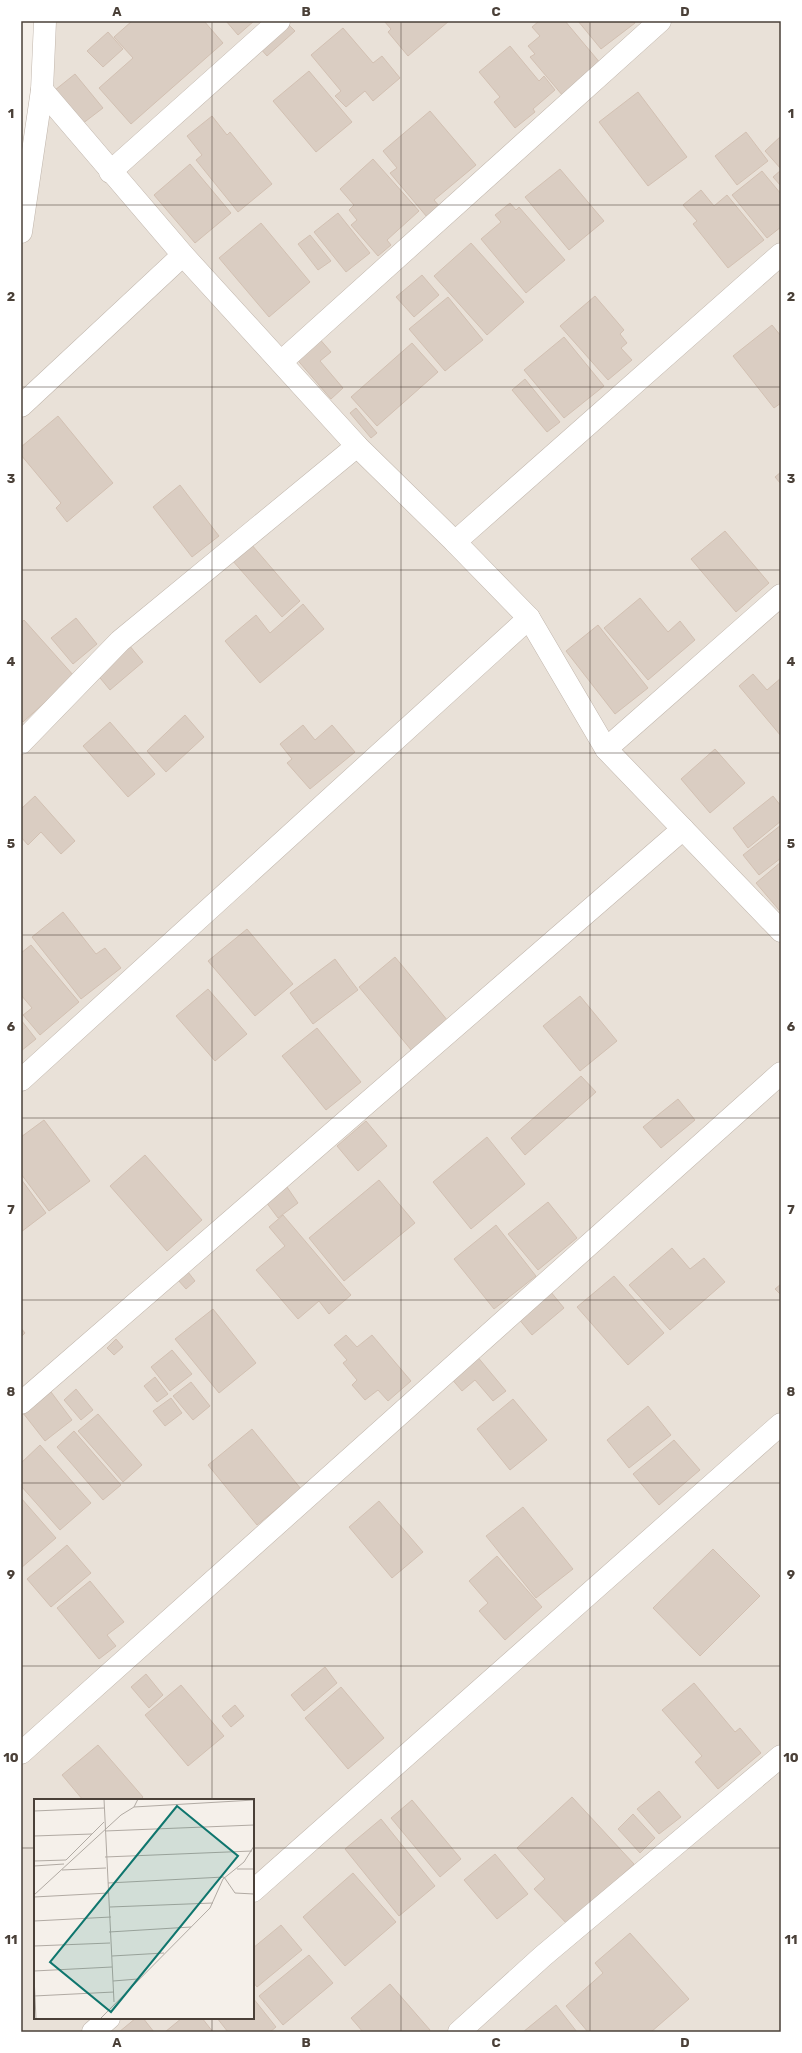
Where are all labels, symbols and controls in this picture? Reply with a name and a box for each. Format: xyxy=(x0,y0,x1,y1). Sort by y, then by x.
text: A xyxy=(112,4,122,19)
text: B xyxy=(301,4,311,19)
text: C xyxy=(491,4,501,19)
text: D xyxy=(680,4,690,19)
text: 1 xyxy=(8,106,14,121)
text: 1 xyxy=(788,106,794,121)
text: 2 xyxy=(7,289,15,304)
text: 2 xyxy=(787,289,795,304)
text: 3 xyxy=(7,471,16,486)
text: 3 xyxy=(787,471,796,486)
text: 4 xyxy=(7,654,16,669)
text: 4 xyxy=(787,654,796,669)
text: 5 xyxy=(7,836,15,851)
text: 5 xyxy=(787,836,795,851)
text: 6 xyxy=(7,1019,16,1034)
text: 6 xyxy=(787,1019,796,1034)
text: 7 xyxy=(7,1202,15,1217)
text: 7 xyxy=(787,1202,795,1217)
text: 8 xyxy=(7,1384,16,1399)
text: 8 xyxy=(787,1384,796,1399)
text: 9 xyxy=(7,1567,15,1582)
text: 9 xyxy=(787,1567,795,1582)
text: 10 xyxy=(3,1750,19,1765)
text: 10 xyxy=(783,1750,799,1765)
inset map xyxy=(34,1799,254,2019)
text: 11 xyxy=(5,1932,17,1947)
text: 11 xyxy=(785,1932,797,1947)
text: A xyxy=(112,2035,122,2050)
text: B xyxy=(301,2035,311,2050)
text: C xyxy=(491,2035,501,2050)
text: D xyxy=(680,2035,690,2050)

